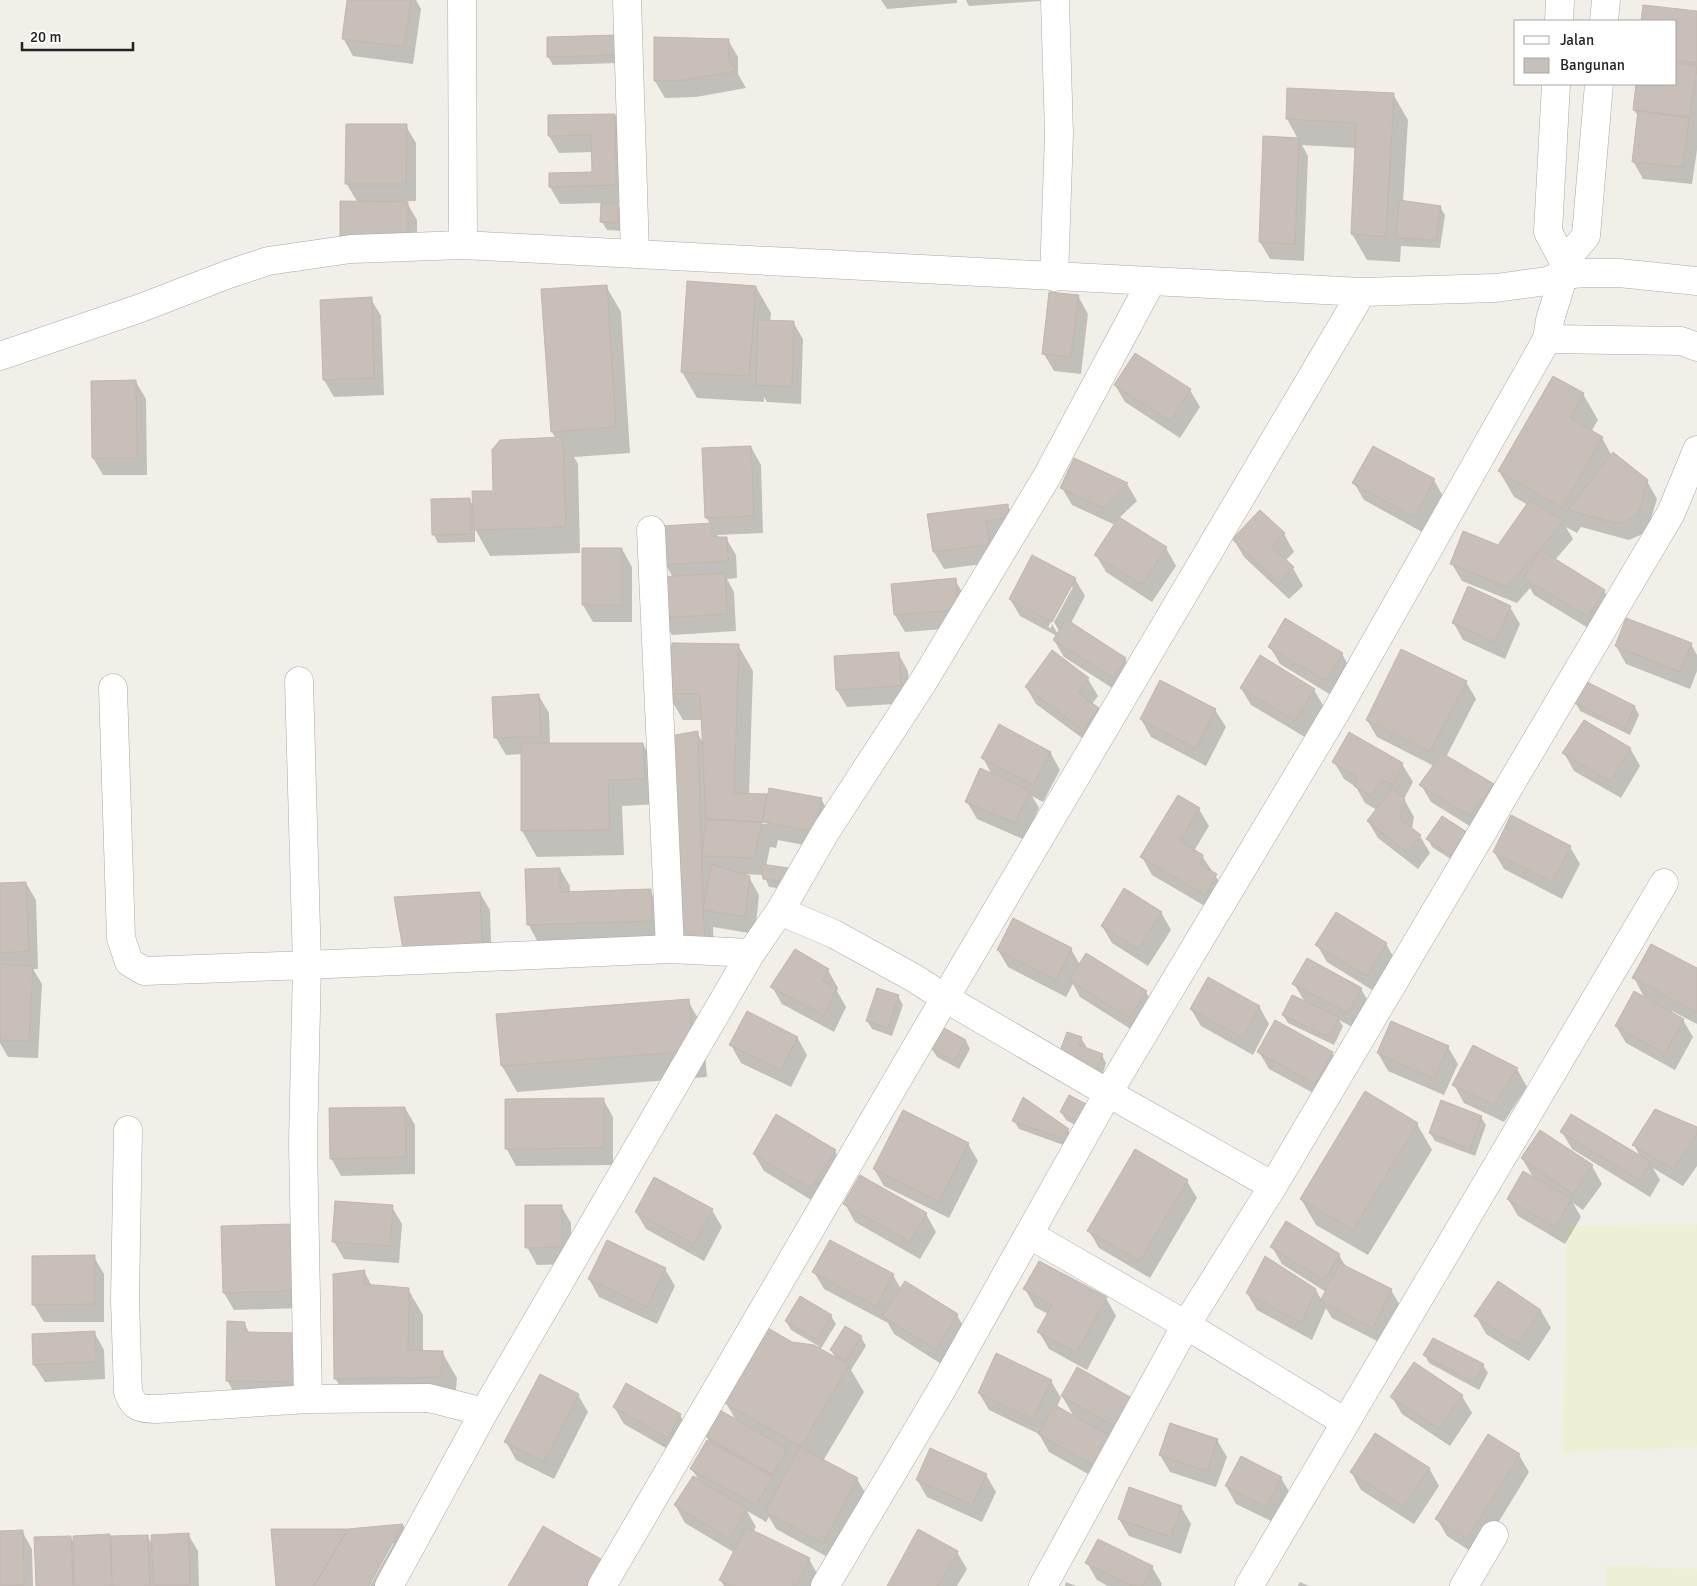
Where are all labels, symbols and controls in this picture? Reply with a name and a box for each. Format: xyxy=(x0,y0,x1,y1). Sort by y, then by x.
scale bar xyxy=(22,20,134,52)
legend xyxy=(1514,20,1677,85)
text: 20 m xyxy=(30,28,61,46)
text: Jalan xyxy=(1560,31,1594,49)
text: Bangunan xyxy=(1560,56,1625,74)

